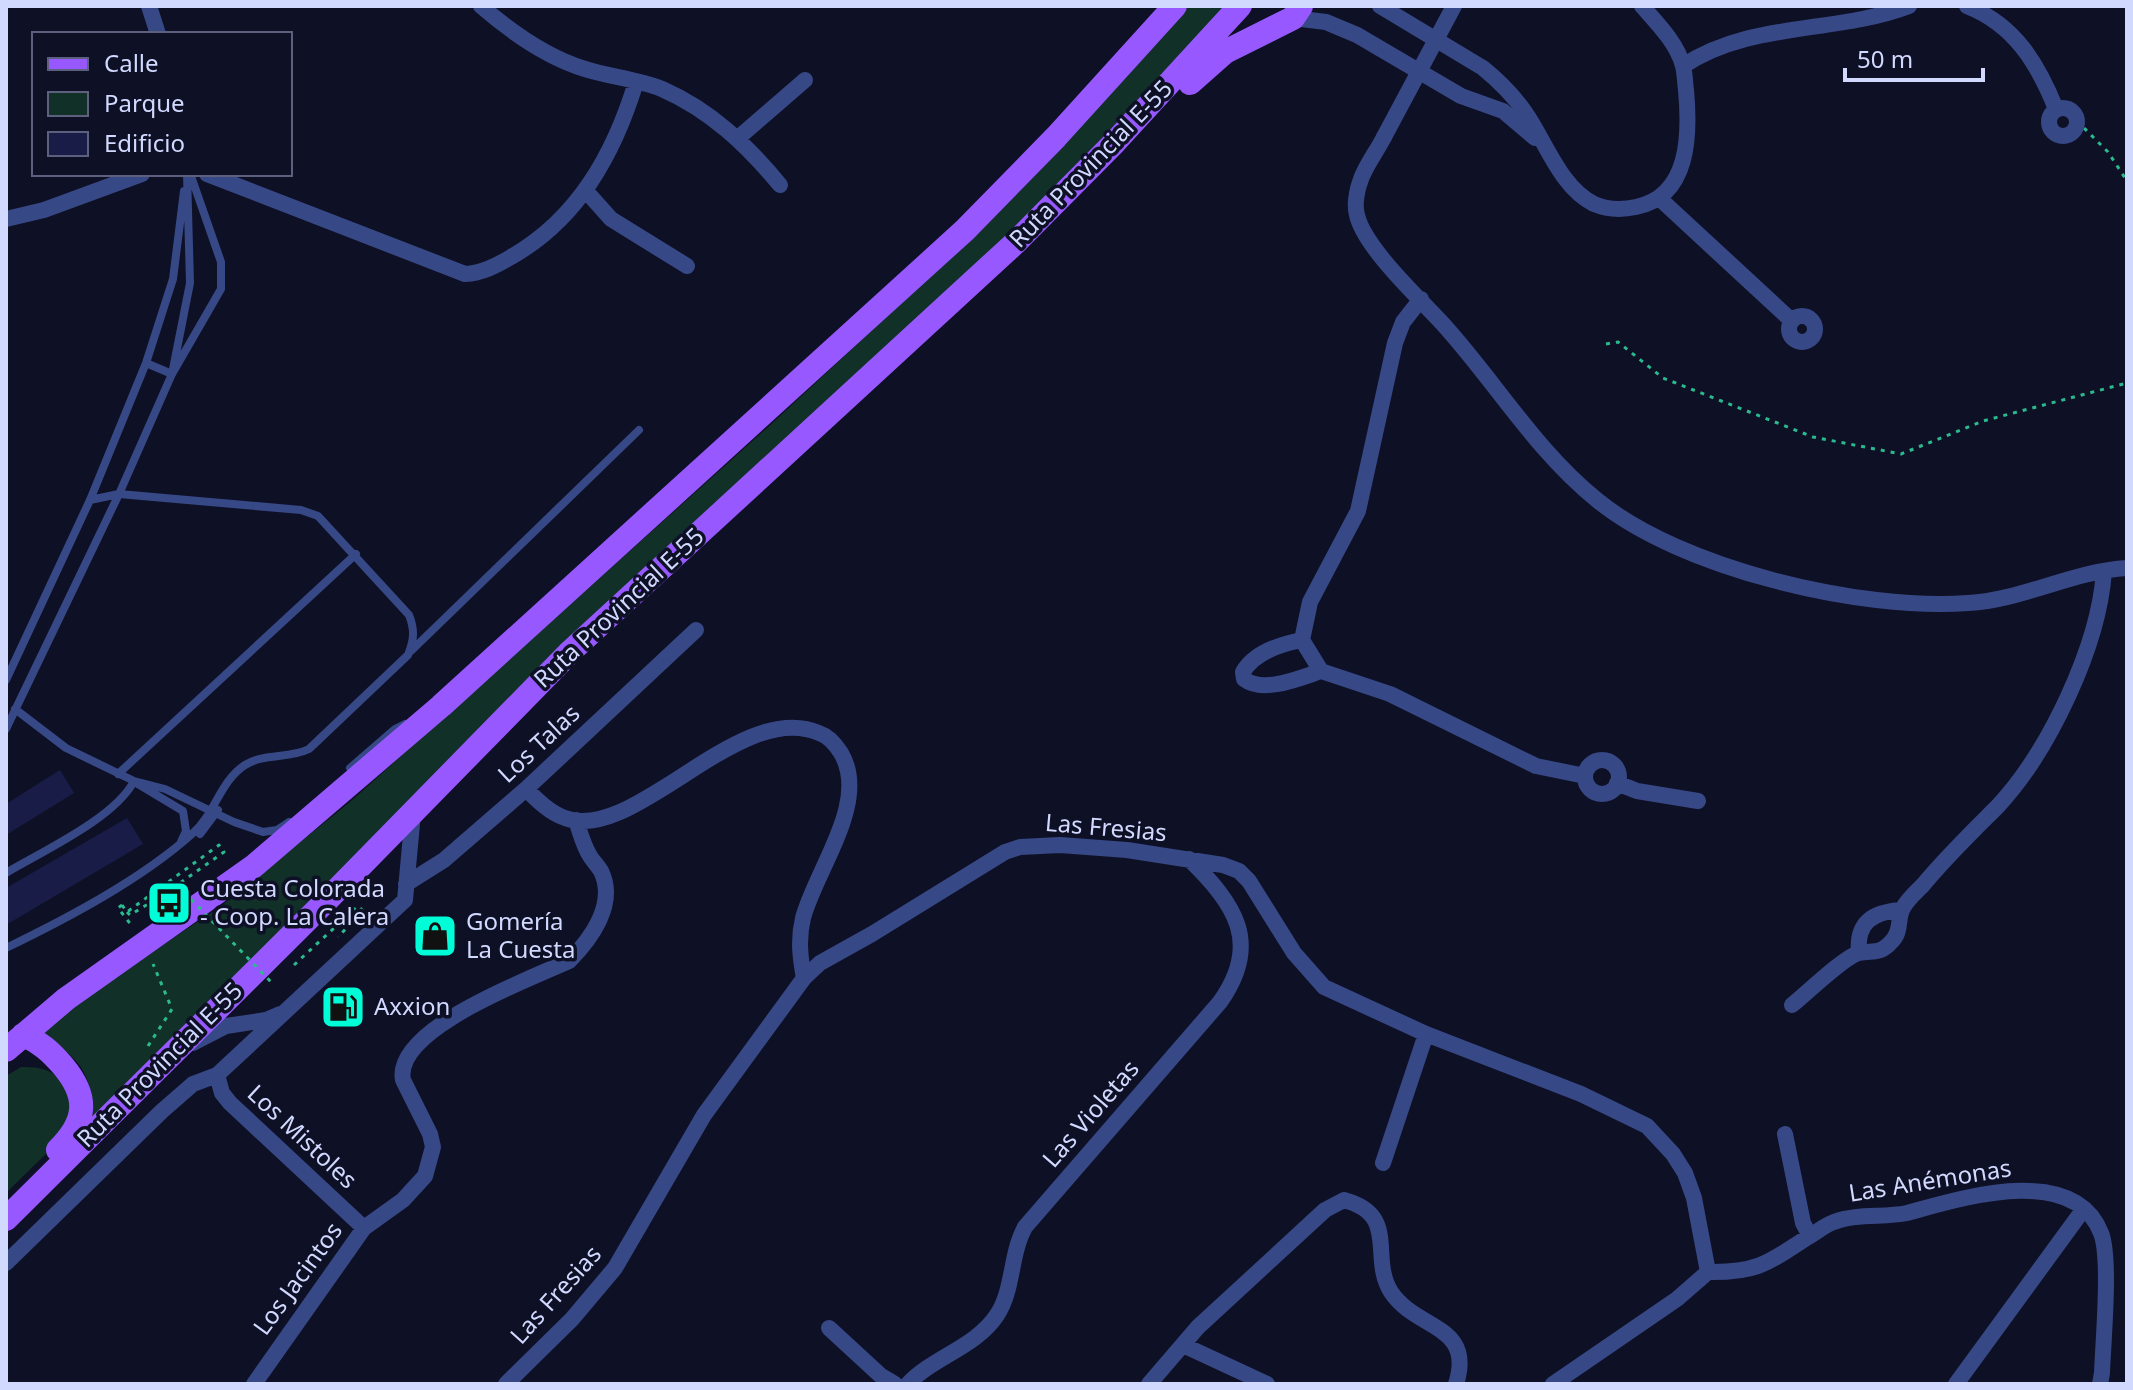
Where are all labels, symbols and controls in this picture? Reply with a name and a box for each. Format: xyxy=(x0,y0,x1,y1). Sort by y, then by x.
legend xyxy=(32,32,292,176)
scale bar xyxy=(1845,32,1983,82)
text: 50 m xyxy=(1857,42,1913,75)
text: Calle xyxy=(104,46,159,79)
street label: Ruta Provincial E-55 xyxy=(1001,72,1179,254)
text: Parque xyxy=(104,86,185,119)
text: Edificio xyxy=(104,126,185,159)
street label: Ruta Provincial E-55 xyxy=(526,519,710,694)
street label: Los Talas xyxy=(490,696,586,789)
street label: Las Fresias xyxy=(1044,805,1168,848)
place label: Cuesta Colorada - Coop. La Calera xyxy=(200,871,389,932)
bus stop icon: Cuesta Colorada - Coop. La Calera xyxy=(145,879,193,927)
place label: Gomería La Cuesta xyxy=(466,904,575,965)
shop icon: Gomería La Cuesta xyxy=(411,912,459,960)
street label: Ruta Provincial E-55 xyxy=(69,974,249,1154)
fuel station icon: Axxion xyxy=(319,983,367,1031)
place label: Axxion xyxy=(374,989,450,1022)
street label: Las Violetas xyxy=(1034,1052,1146,1174)
street label: Los Mistoles xyxy=(241,1077,365,1195)
street label: Las Anémonas xyxy=(1846,1150,2013,1209)
street label: Los Jacintos xyxy=(245,1215,349,1341)
street label: Las Fresias xyxy=(502,1238,608,1350)

